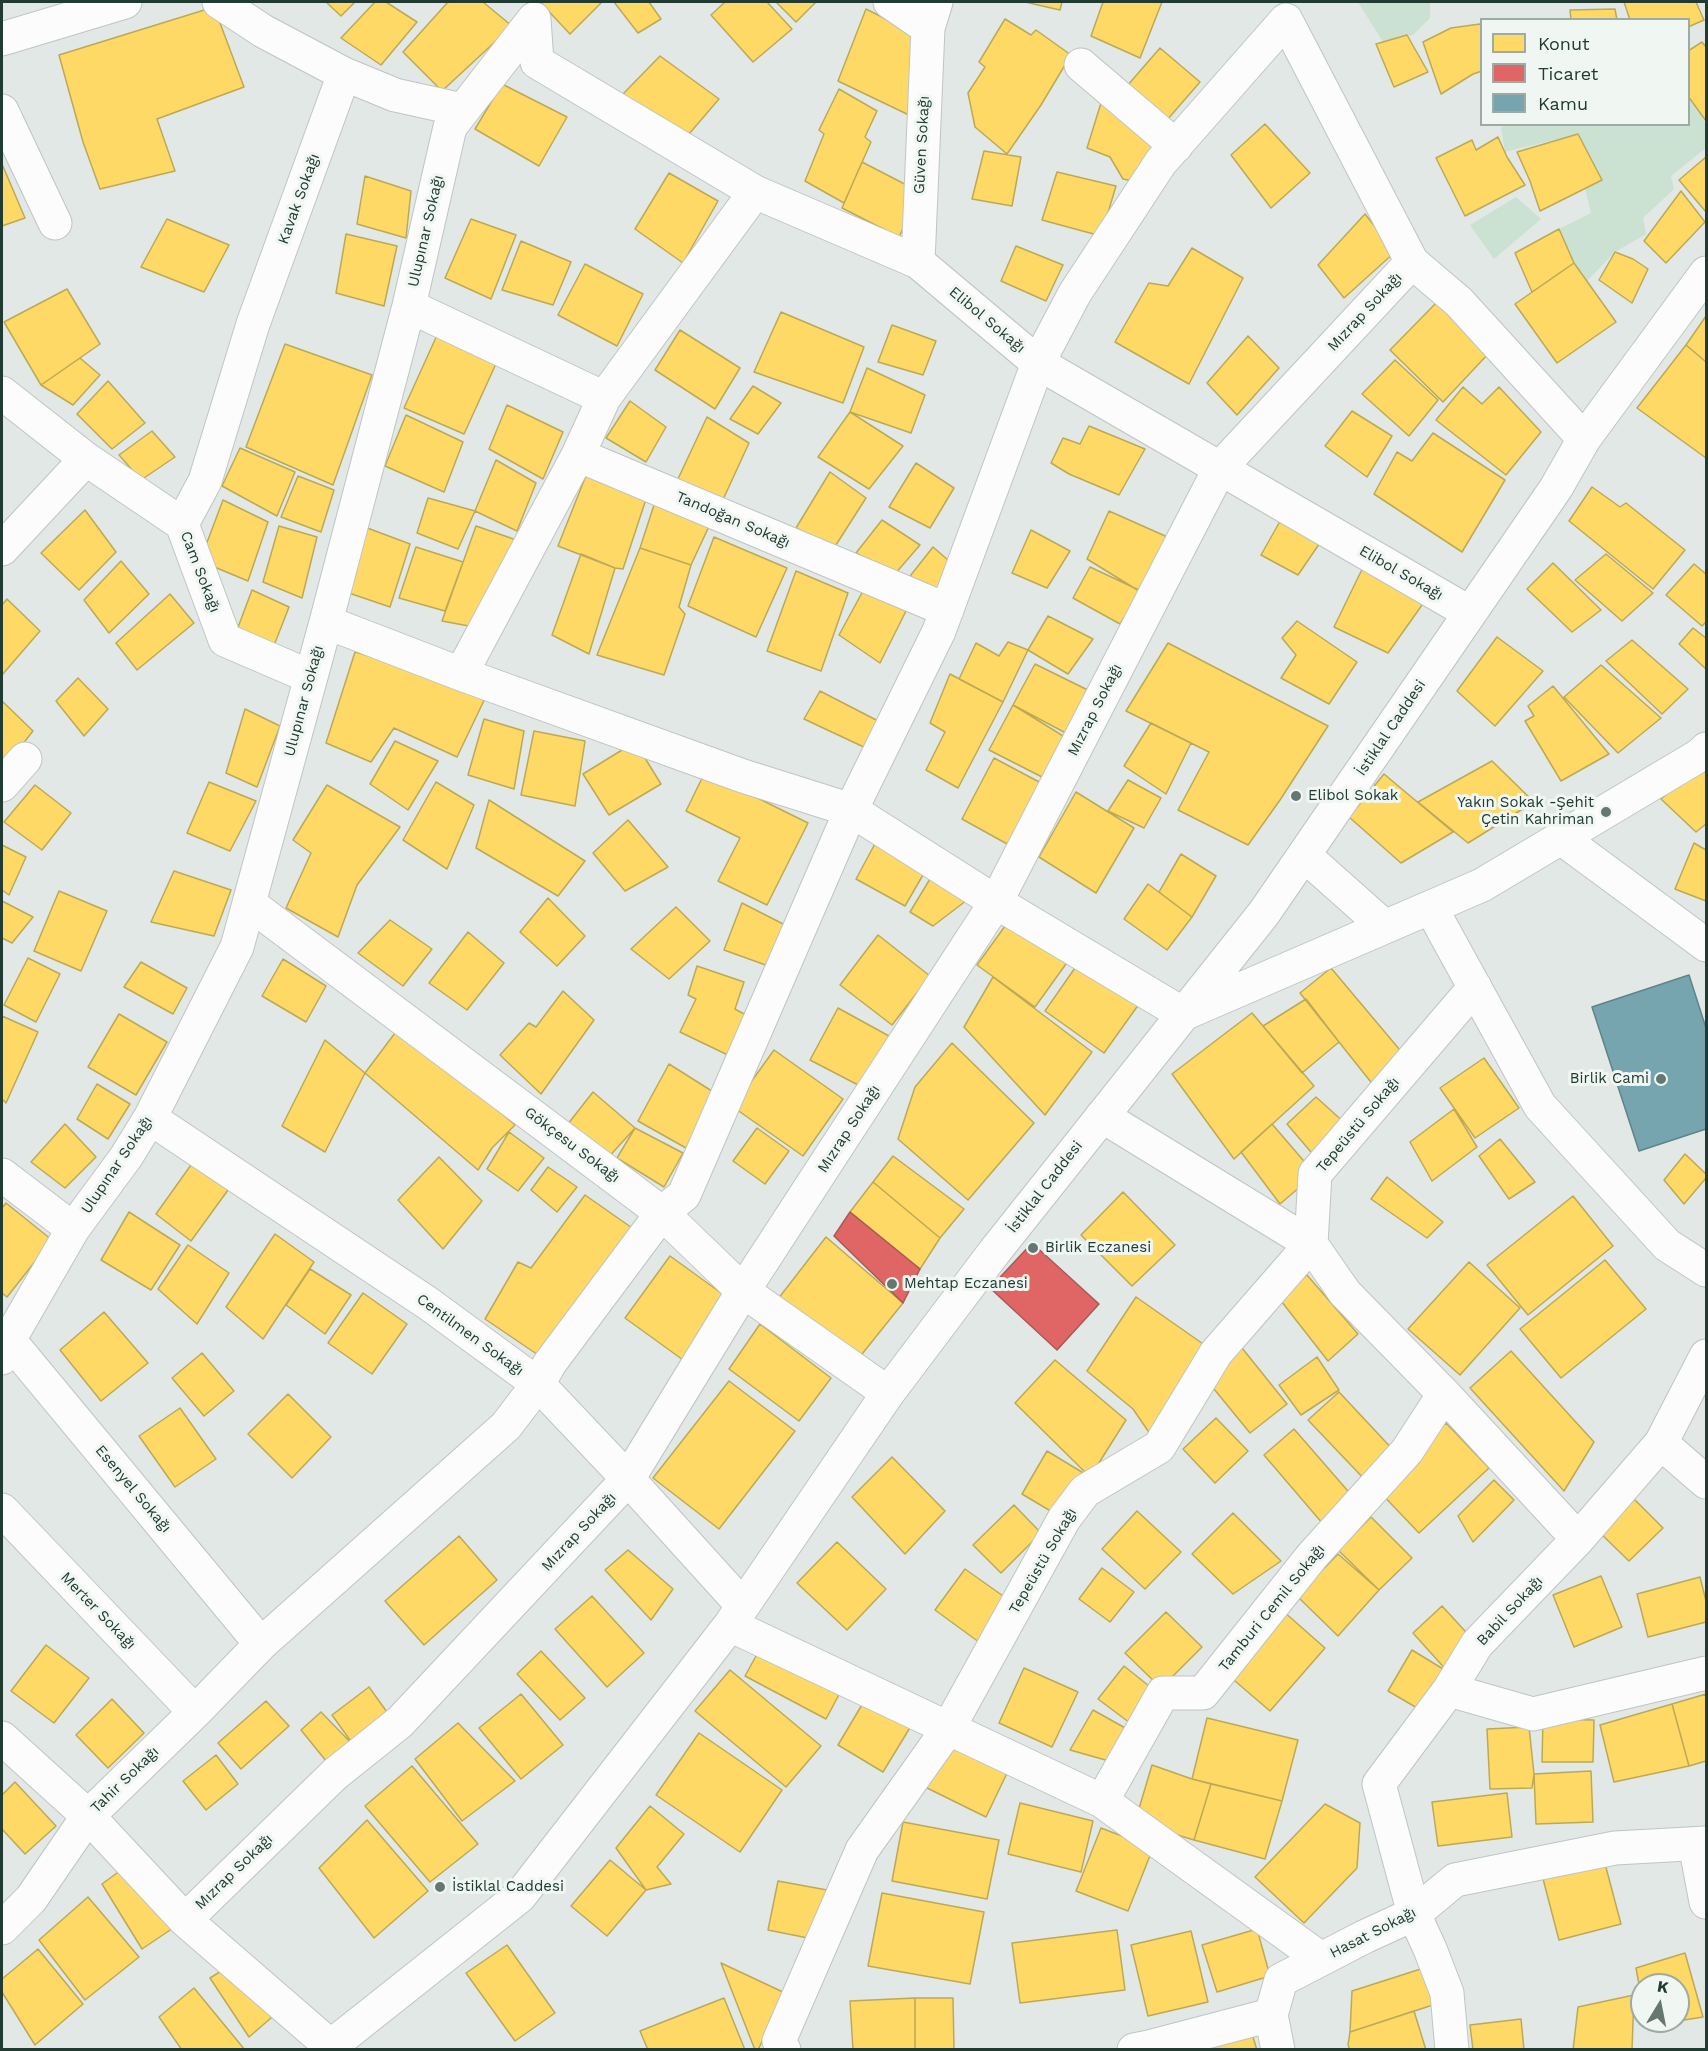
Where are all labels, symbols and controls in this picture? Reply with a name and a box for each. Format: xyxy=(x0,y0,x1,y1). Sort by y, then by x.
legend xyxy=(1480,18,1690,126)
text: Konut xyxy=(1538,33,1590,54)
text: Ticaret xyxy=(1538,63,1598,84)
text: Kamu xyxy=(1538,93,1588,114)
street label: Güven Sokağı xyxy=(910,95,934,195)
street label: Kavak Sokağı xyxy=(274,151,324,247)
street label: Ulupınar Sokağı xyxy=(404,173,448,289)
street label: Mızrap Sokağı xyxy=(1324,269,1406,355)
street label: Elibol Sokağı xyxy=(945,283,1029,357)
street label: Tandoğan Sokağı xyxy=(673,488,793,552)
street label: Cam Sokağı xyxy=(176,529,224,615)
street label: Elibol Sokağı xyxy=(1356,542,1446,604)
street label: Ulupınar Sokağı xyxy=(281,644,327,758)
street label: Mızrap Sokağı xyxy=(1064,661,1126,759)
street label: İstiklal Caddesi xyxy=(1352,677,1430,779)
place label: Elibol Sokak xyxy=(1308,787,1398,805)
marker: Elibol Sokak xyxy=(1289,789,1303,803)
place label: Yakın Sokak -Şehit Çetin Kahriman xyxy=(1457,794,1594,829)
marker: Yakın Sokak -Şehit Çetin Kahriman xyxy=(1599,805,1613,819)
place label: Birlik Cami xyxy=(1570,1070,1649,1088)
marker: Birlik Cami xyxy=(1654,1072,1668,1086)
street label: Tepeüstü Sokağı xyxy=(1313,1073,1403,1177)
street label: Mızrap Sokağı xyxy=(814,1082,884,1176)
street label: Gökçesu Sokağı xyxy=(521,1103,623,1187)
street label: Ulupınar Sokağı xyxy=(78,1113,156,1217)
street label: İstiklal Caddesi xyxy=(1003,1137,1087,1237)
place label: Birlik Eczanesi xyxy=(1045,1239,1151,1257)
marker: Birlik Eczanesi xyxy=(1026,1241,1040,1255)
place label: Mehtap Eczanesi xyxy=(904,1275,1028,1293)
marker: Mehtap Eczanesi xyxy=(885,1277,899,1291)
street label: Centilmen Sokağı xyxy=(413,1290,527,1380)
street label: Esenyel Sokağı xyxy=(91,1442,175,1536)
street label: Mızrap Sokağı xyxy=(538,1489,620,1575)
street label: Tepeüstü Sokağı xyxy=(1005,1505,1081,1617)
street label: Tamburi Cemil Sokağı xyxy=(1215,1541,1329,1675)
street label: Merter Sokağı xyxy=(57,1569,139,1653)
street label: Babil Sokağı xyxy=(1473,1572,1547,1650)
street label: Tahir Sokağı xyxy=(87,1743,163,1817)
street label: Mızrap Sokağı xyxy=(191,1830,277,1914)
place label: İstiklal Caddesi xyxy=(452,1878,564,1896)
marker: İstiklal Caddesi xyxy=(433,1880,447,1894)
street label: Hasat Sokağı xyxy=(1327,1904,1419,1962)
north arrow xyxy=(1630,1973,1690,2033)
text: K xyxy=(1656,1976,1670,1997)

